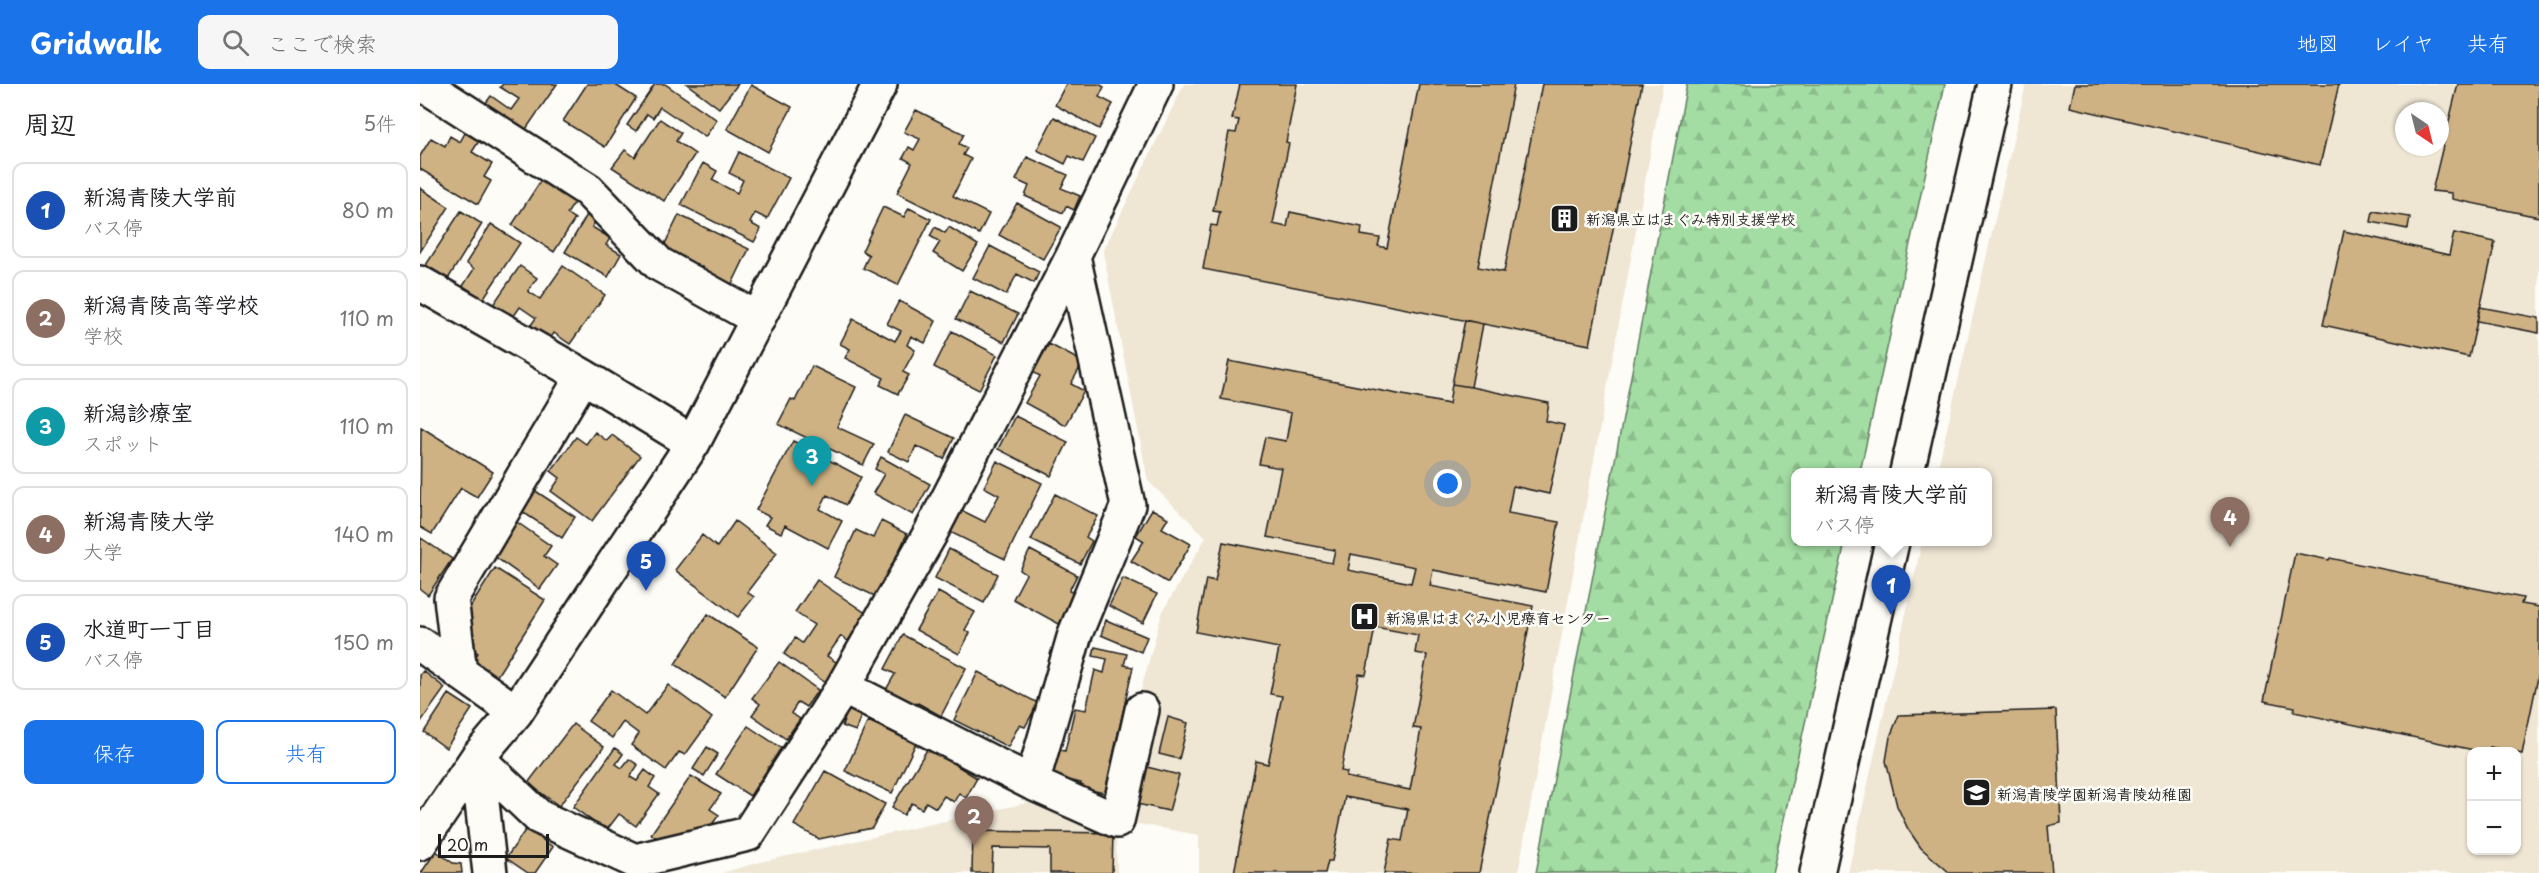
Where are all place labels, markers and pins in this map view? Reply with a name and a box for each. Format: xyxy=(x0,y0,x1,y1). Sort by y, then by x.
building icon: 新潟県立はまぐみ特別支援学校 xyxy=(1549,202,1581,234)
place label: 新潟県立はまぐみ特別支援学校 xyxy=(1586,207,1796,230)
pin: 3 xyxy=(792,436,832,486)
pin: 4 xyxy=(2210,498,2250,547)
pin: 5 xyxy=(626,542,666,591)
pin: 1 xyxy=(1872,566,1910,615)
hospital icon: 新潟県はまぐみ小児療育センター xyxy=(1349,601,1381,633)
place label: 新潟県はまぐみ小児療育センター xyxy=(1386,606,1611,629)
school or university icon: 新潟青陵学園新潟青陵幼稚園 xyxy=(1960,777,1992,809)
place label: 新潟青陵学園新潟青陵幼稚園 xyxy=(1997,782,2192,805)
pin: 2 xyxy=(954,796,994,846)

